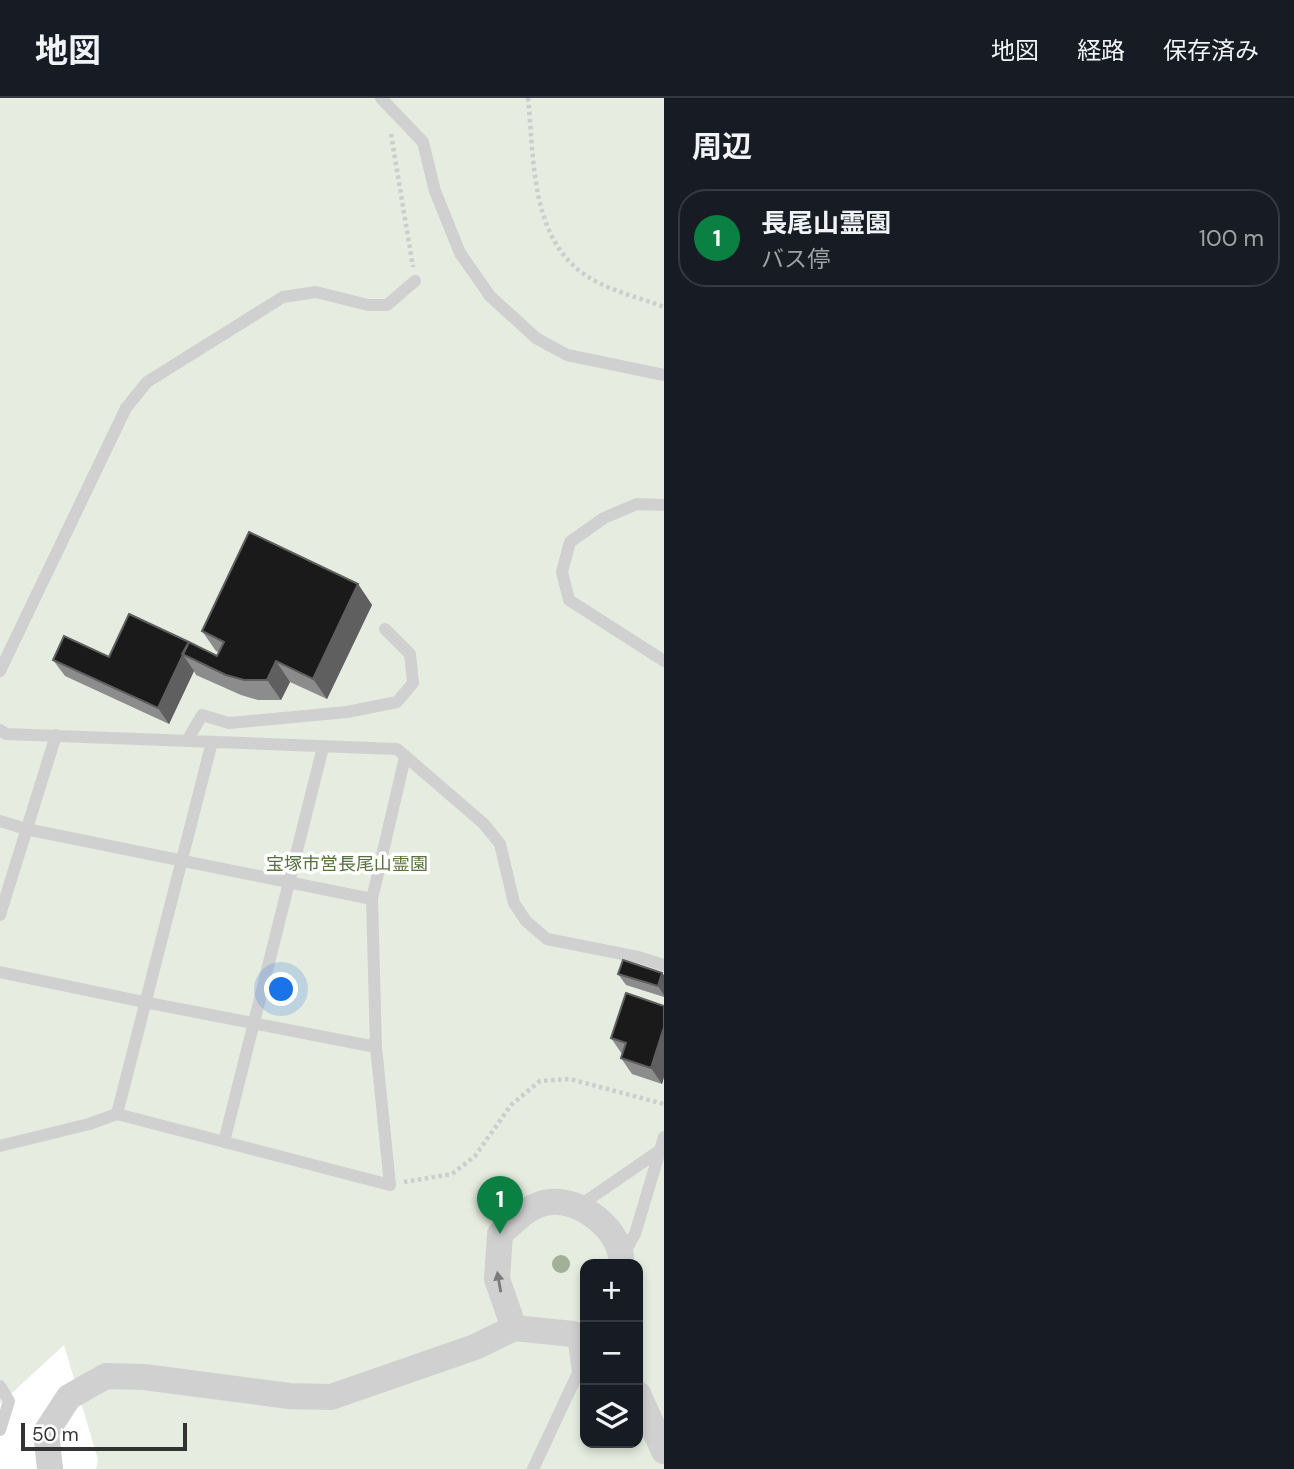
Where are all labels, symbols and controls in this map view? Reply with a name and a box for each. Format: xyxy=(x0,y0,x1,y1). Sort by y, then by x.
text: 地図 xyxy=(35,29,101,72)
text: 地図 xyxy=(991,35,1039,66)
text: 経路 xyxy=(1077,35,1125,66)
text: 保存済み xyxy=(1163,35,1259,66)
text: 周辺 xyxy=(692,127,752,166)
text: 長尾山霊園 xyxy=(761,206,891,240)
text: 1 xyxy=(713,223,721,253)
text: 100 m xyxy=(1199,223,1264,253)
text: バス停 xyxy=(761,244,830,274)
park label: 宝塚市営長尾山霊園 xyxy=(266,852,428,876)
your location xyxy=(264,972,298,1006)
pin: 1 xyxy=(477,1176,523,1234)
map controls xyxy=(580,1259,643,1448)
button: + xyxy=(580,1259,643,1322)
one-way arrow xyxy=(494,1270,505,1292)
button: − xyxy=(580,1322,643,1385)
button: layers xyxy=(580,1385,643,1448)
scale bar xyxy=(21,1420,187,1452)
text: 50 m xyxy=(32,1422,79,1447)

